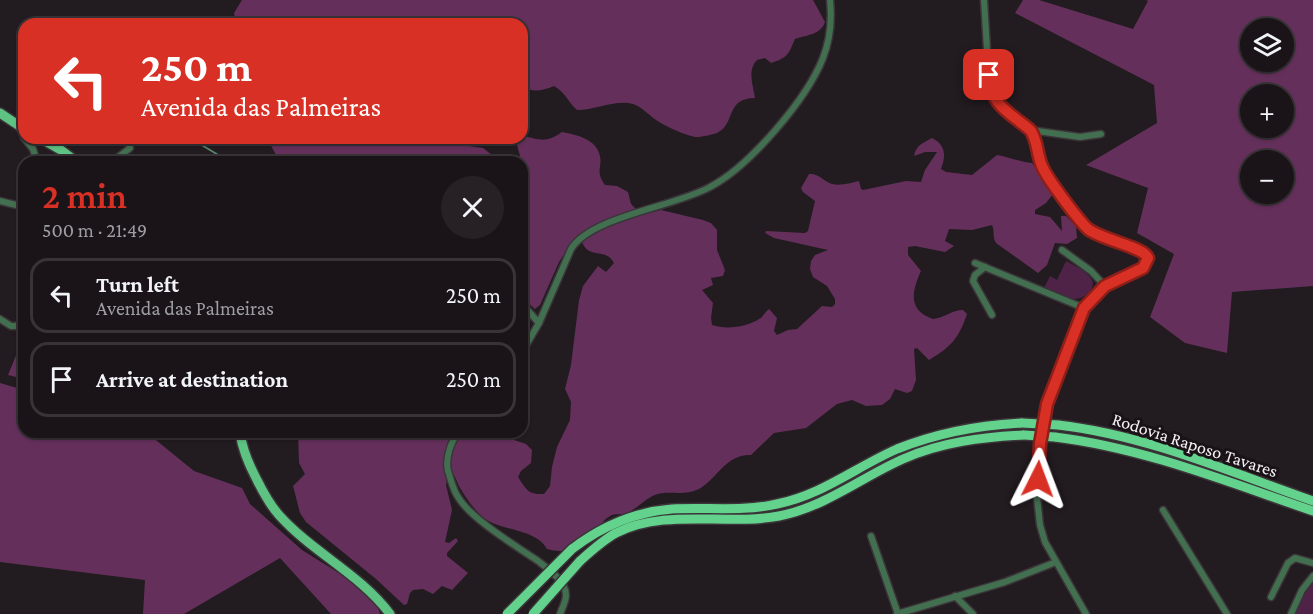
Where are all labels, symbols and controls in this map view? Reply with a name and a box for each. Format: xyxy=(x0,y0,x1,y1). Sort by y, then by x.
map controls xyxy=(1240,18,1294,204)
button: layers xyxy=(1240,18,1294,72)
icon: left xyxy=(42,42,120,120)
text: 250 m xyxy=(141,43,252,90)
pin xyxy=(963,49,1014,100)
icon: arrive xyxy=(972,58,1005,91)
button: + xyxy=(1240,84,1294,138)
text: Avenida das Palmeiras xyxy=(141,92,381,122)
button: − xyxy=(1240,150,1294,204)
text: 2 min xyxy=(42,176,127,216)
button: close xyxy=(441,176,504,239)
text: 500 m · 21:49 xyxy=(42,219,147,241)
text: Turn left xyxy=(96,272,179,297)
icon: left xyxy=(45,279,78,312)
text: 250 m xyxy=(446,283,501,308)
text: Avenida das Palmeiras xyxy=(96,297,274,319)
icon: arrive xyxy=(45,363,78,396)
text: Arrive at destination xyxy=(96,367,288,392)
text: 250 m xyxy=(446,367,501,392)
street label: Rodovia Raposo Tavares xyxy=(1110,409,1280,481)
position arrow xyxy=(1006,447,1070,511)

